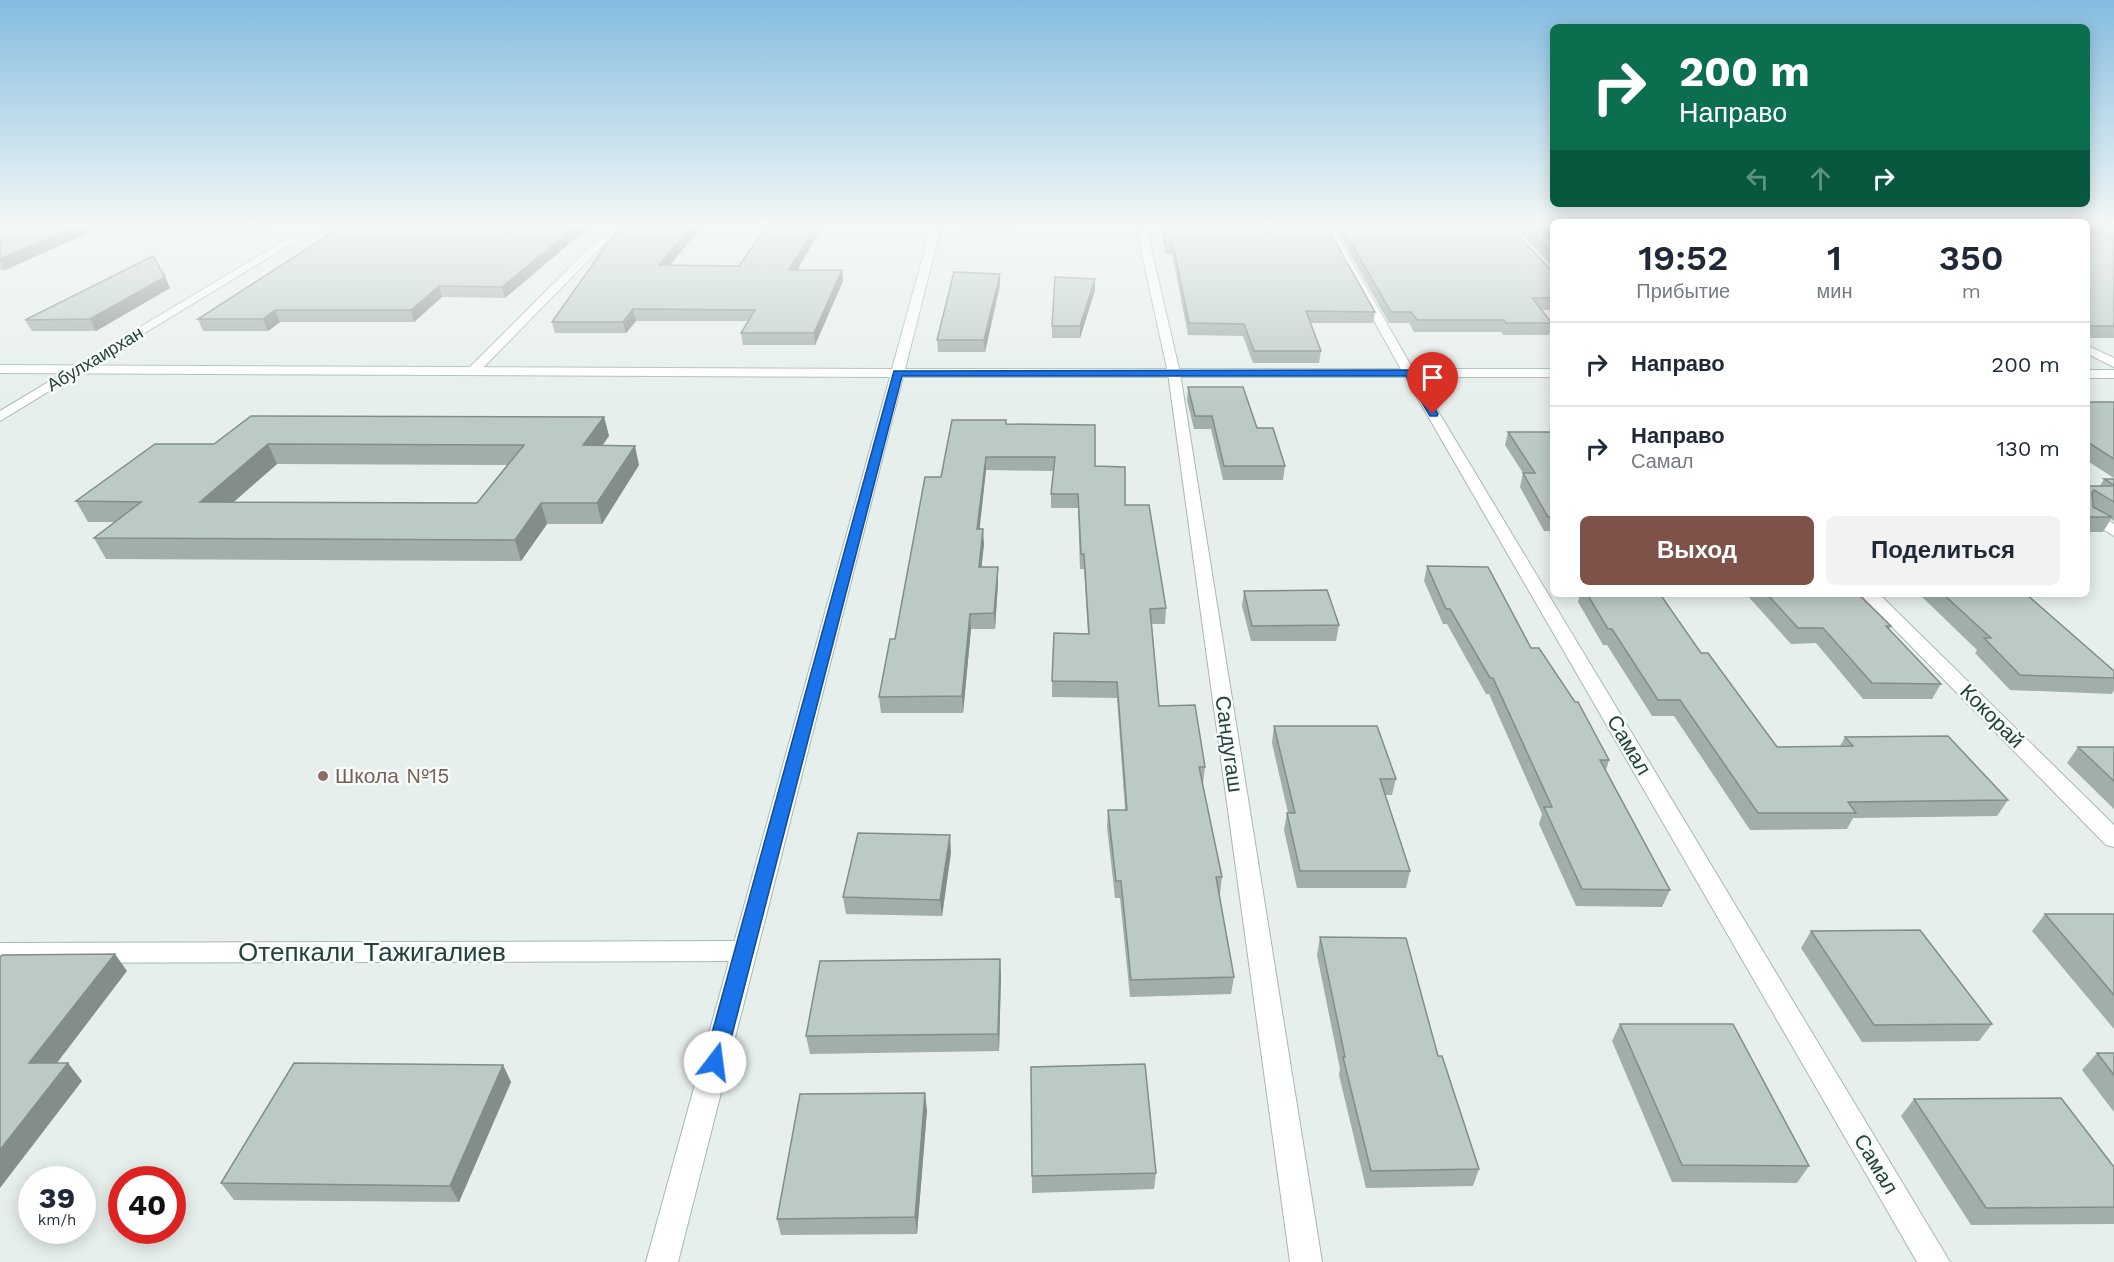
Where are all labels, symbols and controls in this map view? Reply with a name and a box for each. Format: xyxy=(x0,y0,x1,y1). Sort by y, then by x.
text: 200 m xyxy=(1679,47,1810,96)
icon: right xyxy=(1580,48,1658,126)
text: Направо xyxy=(1679,97,1787,129)
icon: left xyxy=(1741,162,1774,195)
icon: ahead xyxy=(1804,162,1837,195)
icon: right xyxy=(1867,162,1900,195)
text: 19:52 xyxy=(1638,237,1728,279)
text: 1 xyxy=(1827,237,1842,279)
text: 350 xyxy=(1939,237,2004,279)
text: Прибытие xyxy=(1636,279,1730,303)
text: мин xyxy=(1816,279,1852,303)
text: m xyxy=(1962,279,1981,303)
street label: Абулхаирхан xyxy=(43,322,147,396)
icon: right xyxy=(1580,348,1613,381)
text: Направо xyxy=(1631,351,1725,376)
pin xyxy=(1407,352,1458,414)
text: 200 m xyxy=(1991,352,2060,377)
icon: arrive xyxy=(1416,361,1449,394)
text: Направо xyxy=(1631,423,1725,448)
icon: right xyxy=(1580,432,1613,465)
text: 130 m xyxy=(1996,436,2060,461)
text: Самал xyxy=(1631,449,1693,473)
button: Выход xyxy=(1580,516,1814,585)
button: Поделиться xyxy=(1826,516,2060,585)
street label: Кокорай xyxy=(1955,678,2030,753)
street label: Сандугаш xyxy=(1210,694,1249,794)
street label: Самал xyxy=(1602,710,1657,779)
place label: Школа №15 xyxy=(335,763,449,788)
marker: Школа №15 xyxy=(316,769,330,783)
street label: Отепкали Тажигалиев xyxy=(238,937,506,967)
position arrow xyxy=(683,1030,747,1094)
street label: Самал xyxy=(1849,1129,1904,1198)
speed limit sign: 40 xyxy=(108,1166,186,1244)
text: 39 xyxy=(39,1180,75,1215)
text: km/h xyxy=(38,1211,76,1229)

